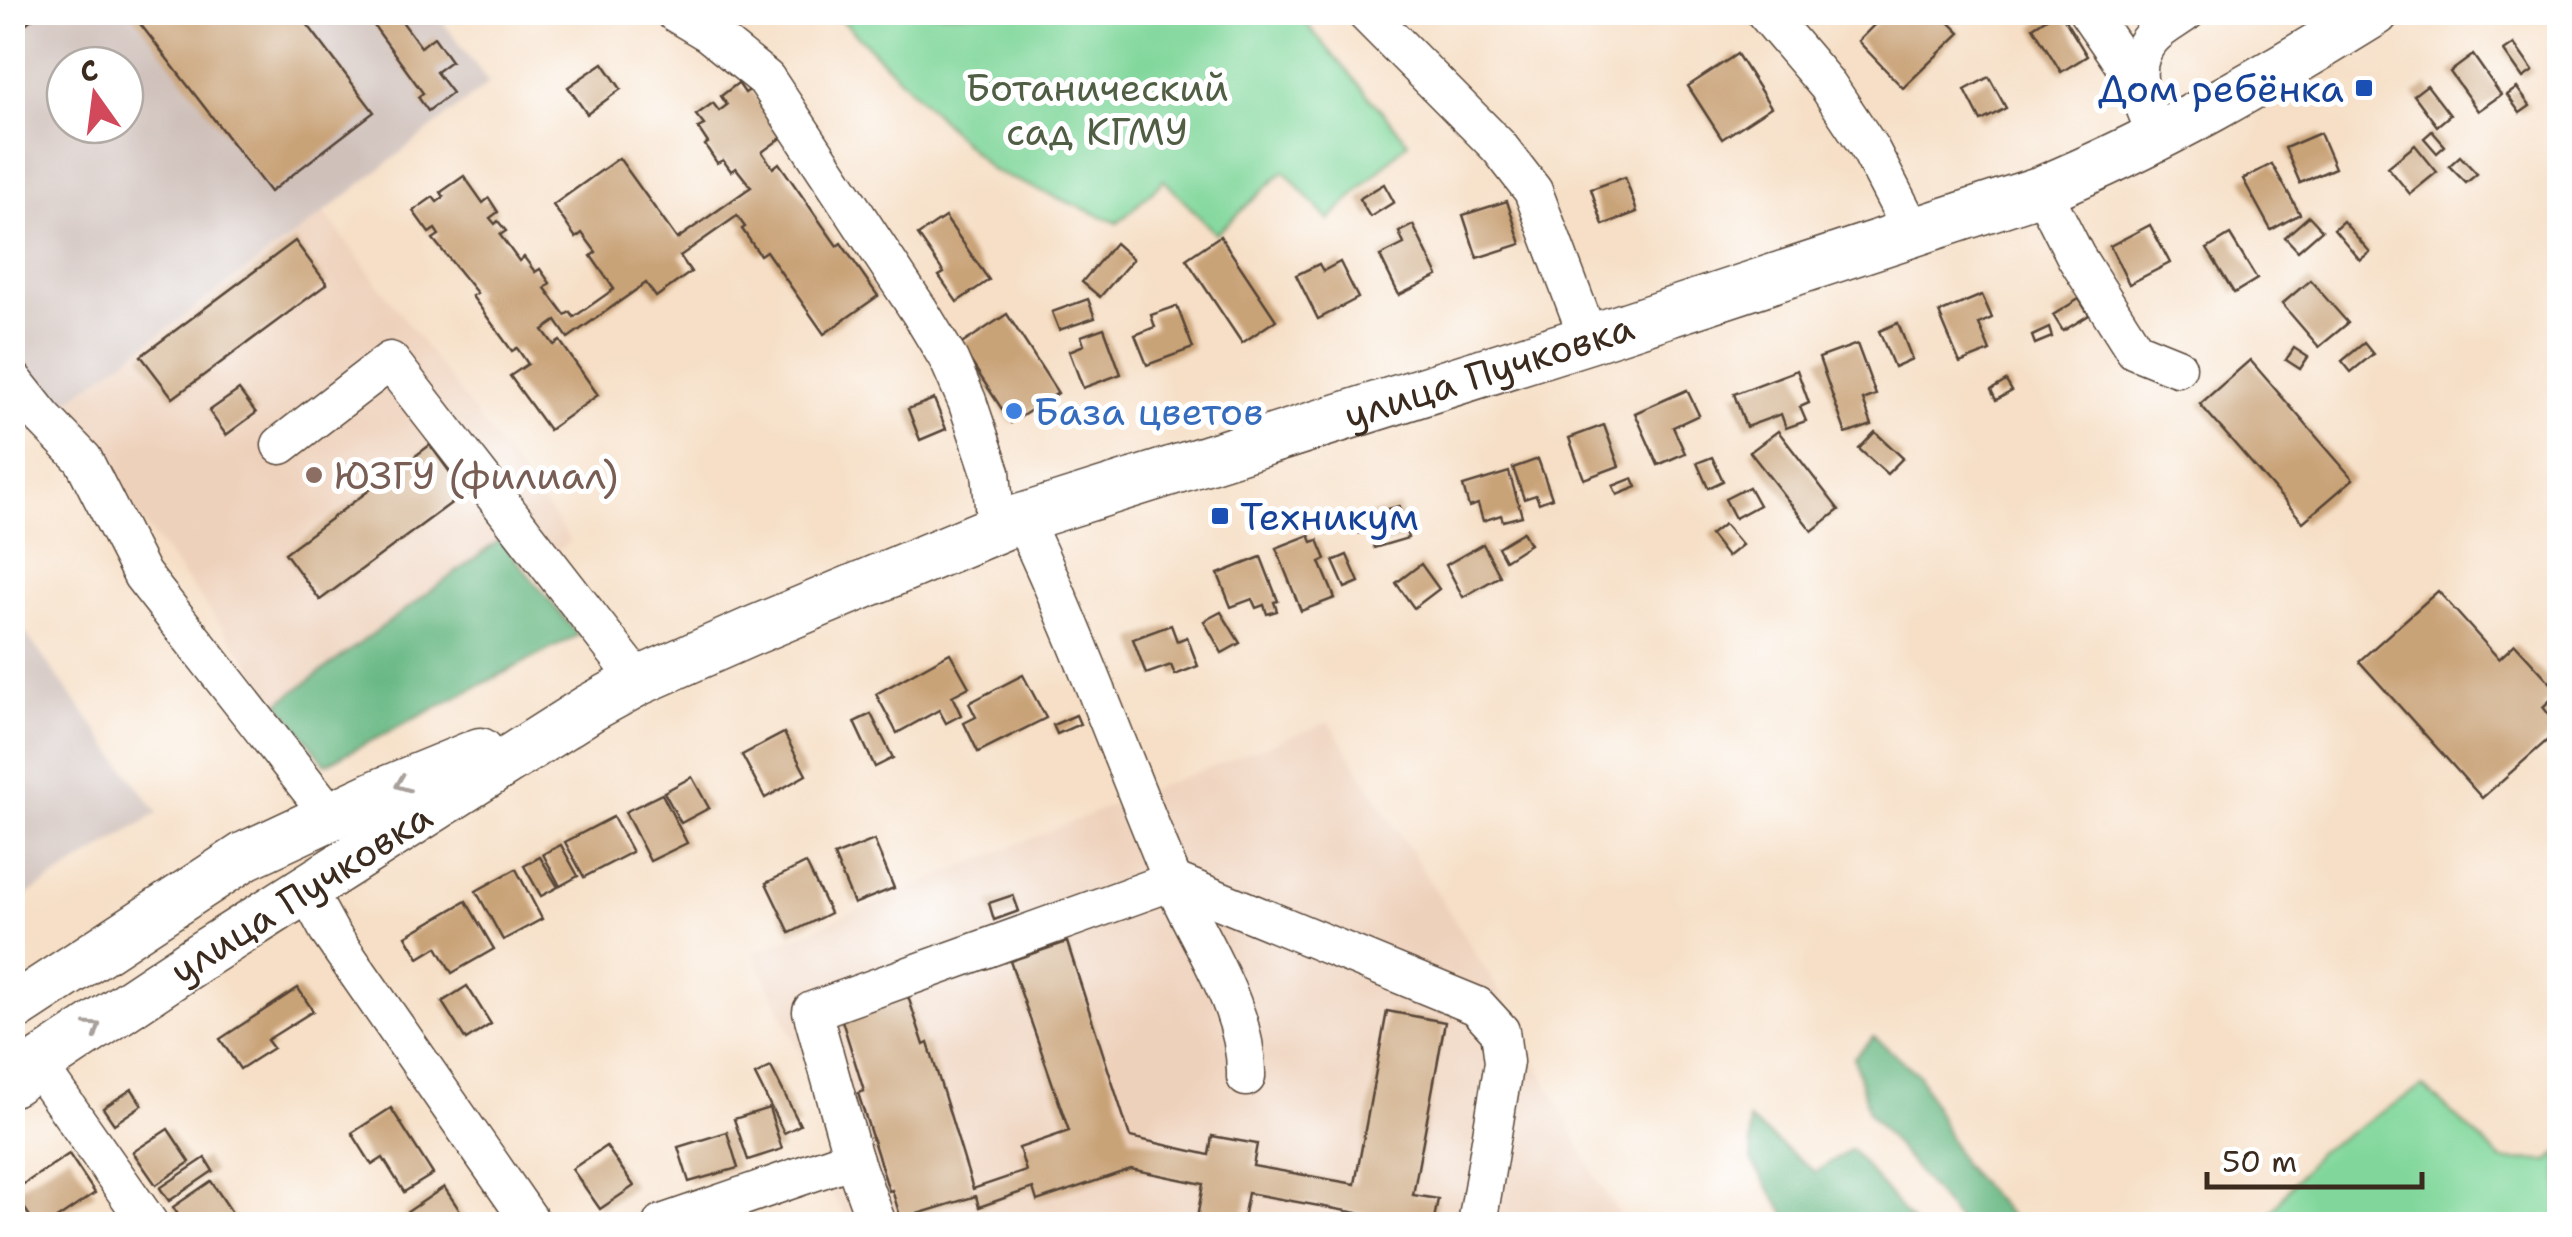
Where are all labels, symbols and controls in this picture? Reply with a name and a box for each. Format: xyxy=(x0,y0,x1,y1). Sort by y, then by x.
north arrow xyxy=(45,45,145,145)
text: С xyxy=(76,50,102,91)
park label: Ботанический сад КГМУ xyxy=(965,62,1229,157)
place label: Дом ребёнка xyxy=(2098,63,2344,114)
marker: Дом ребёнка xyxy=(2353,77,2375,99)
street label: улица Пучковка xyxy=(1337,301,1640,440)
place label: База цветов xyxy=(1034,386,1263,437)
marker: База цветов xyxy=(1003,400,1025,422)
place label: ЮЗГУ (филиал) xyxy=(334,450,618,501)
marker: ЮЗГУ (филиал) xyxy=(303,464,325,486)
place label: Техникум xyxy=(1240,491,1419,542)
marker: Техникум xyxy=(1209,505,1231,527)
one-way arrow xyxy=(394,772,412,792)
street label: улица Пучковка xyxy=(160,790,441,995)
one-way arrow xyxy=(83,1022,101,1041)
scale bar xyxy=(2207,1127,2422,1189)
text: 50 m xyxy=(2222,1141,2297,1182)

